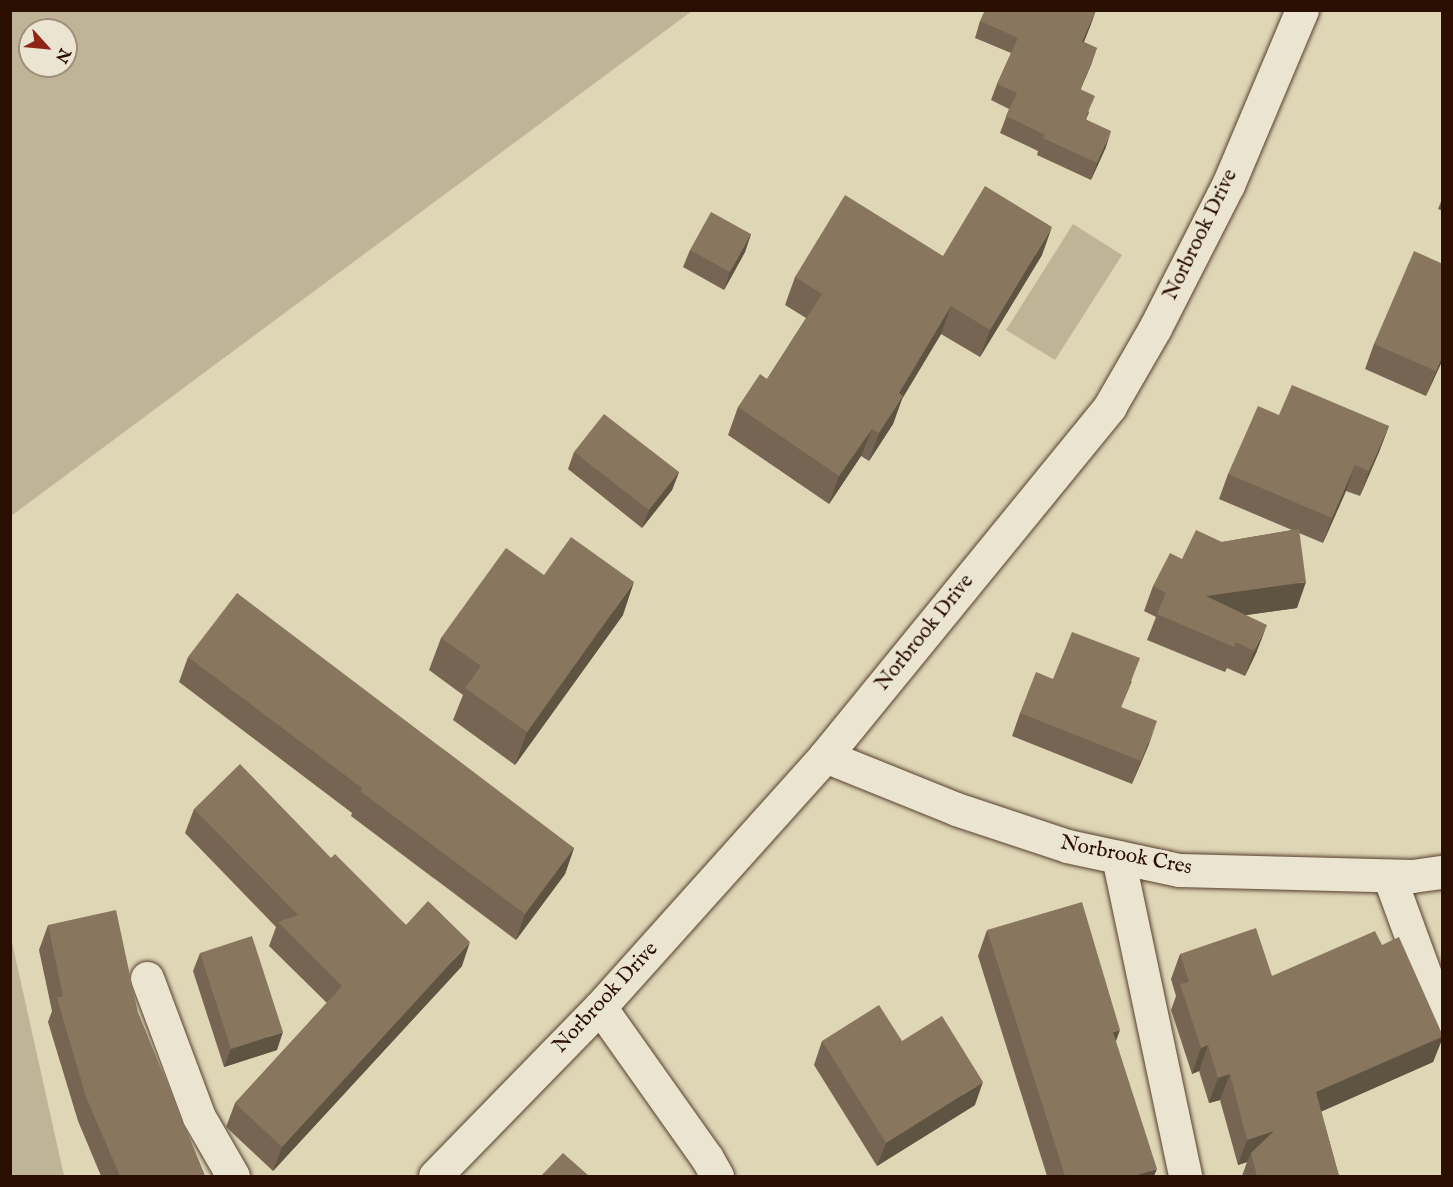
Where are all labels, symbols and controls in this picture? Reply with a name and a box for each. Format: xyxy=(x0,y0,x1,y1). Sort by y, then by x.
north arrow xyxy=(18,18,78,78)
text: N xyxy=(50,45,74,66)
street label: Norbrook Drive xyxy=(1158,165,1244,305)
street label: Norbrook Drive xyxy=(870,570,980,696)
street label: Norbrook Cres xyxy=(1058,831,1194,881)
street label: Norbrook Drive xyxy=(548,937,664,1059)

